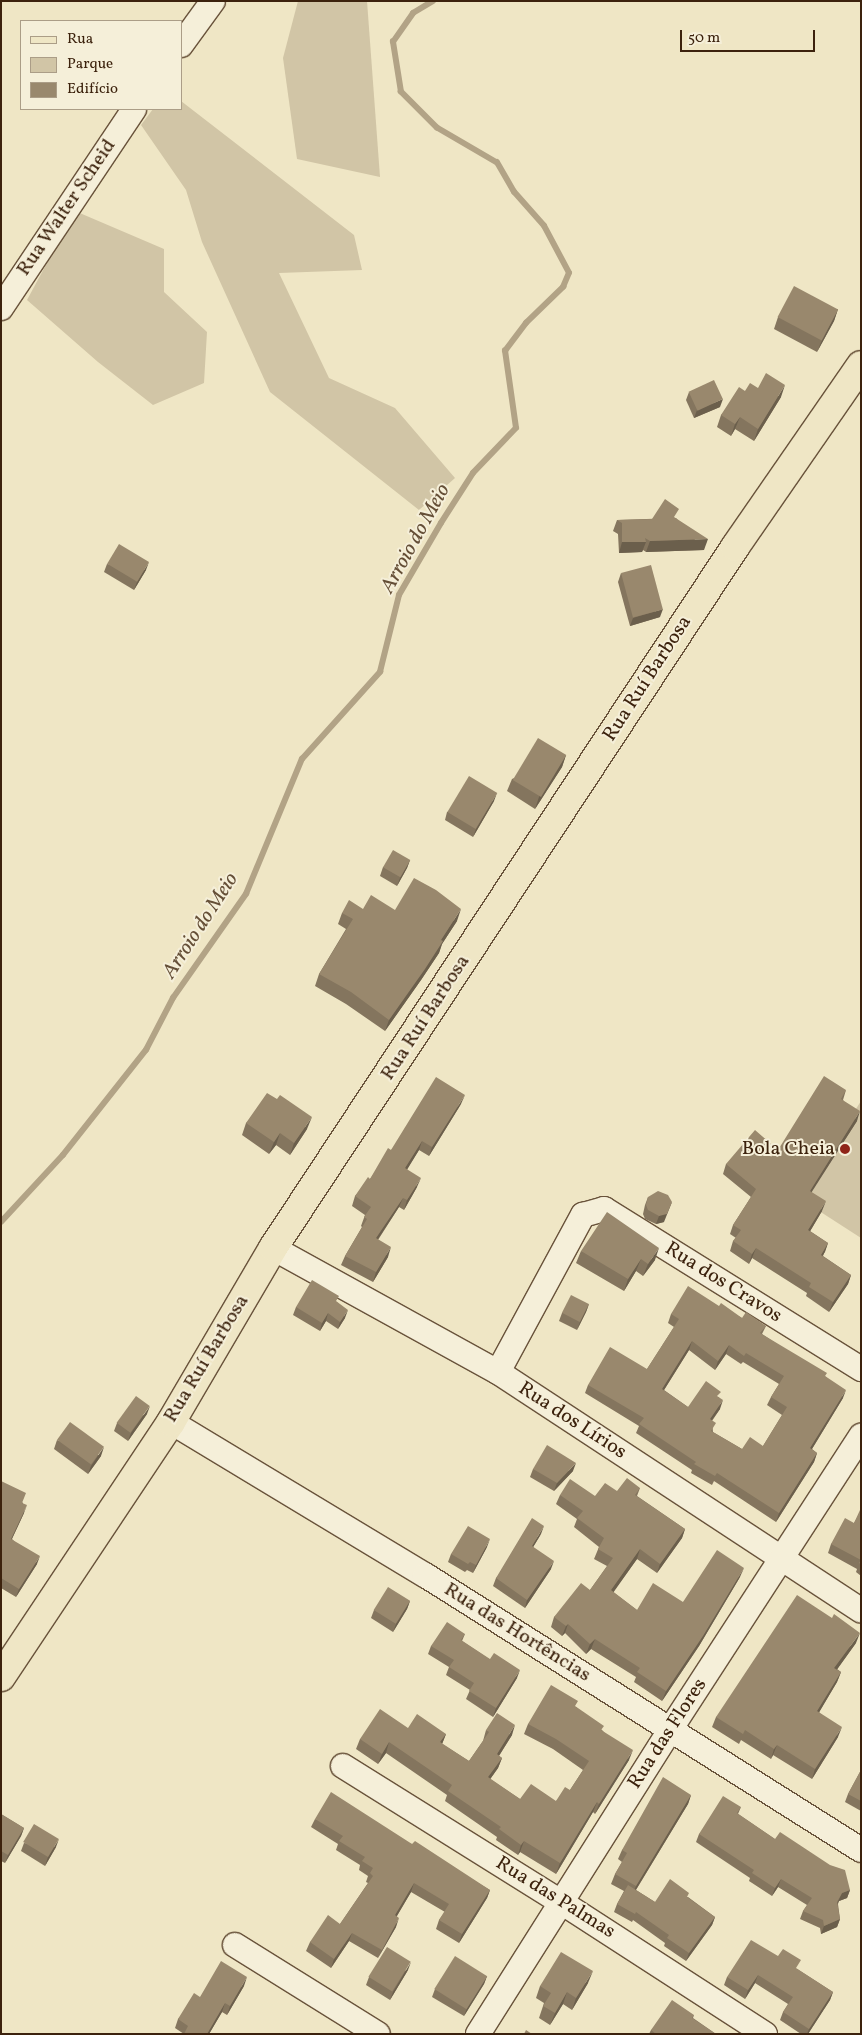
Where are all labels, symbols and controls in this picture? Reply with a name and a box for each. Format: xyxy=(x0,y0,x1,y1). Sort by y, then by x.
legend xyxy=(20,20,182,110)
scale bar xyxy=(682,20,817,52)
text: 50 m xyxy=(688,28,720,49)
text: Rua xyxy=(67,29,93,50)
text: Parque xyxy=(67,54,113,75)
text: Edifício xyxy=(67,79,118,100)
street label: Rua Walter Scheid xyxy=(12,135,122,281)
water label: Arroio do Meio xyxy=(376,480,456,598)
street label: Rua Ruí Barbosa xyxy=(599,612,697,746)
water label: Arroio do Meio xyxy=(157,868,245,984)
street label: Rua Ruí Barbosa xyxy=(377,951,475,1085)
place label: Bola Cheia xyxy=(742,1137,835,1161)
marker: Bola Cheia xyxy=(839,1143,851,1155)
street label: Rua dos Cravos xyxy=(660,1237,786,1329)
street label: Rua Ruí Barbosa xyxy=(159,1291,255,1427)
street label: Rua dos Lírios xyxy=(513,1377,631,1465)
street label: Rua das Hortências xyxy=(439,1578,595,1688)
street label: Rua das Flores xyxy=(623,1674,713,1794)
street label: Rua das Palmas xyxy=(491,1852,619,1944)

